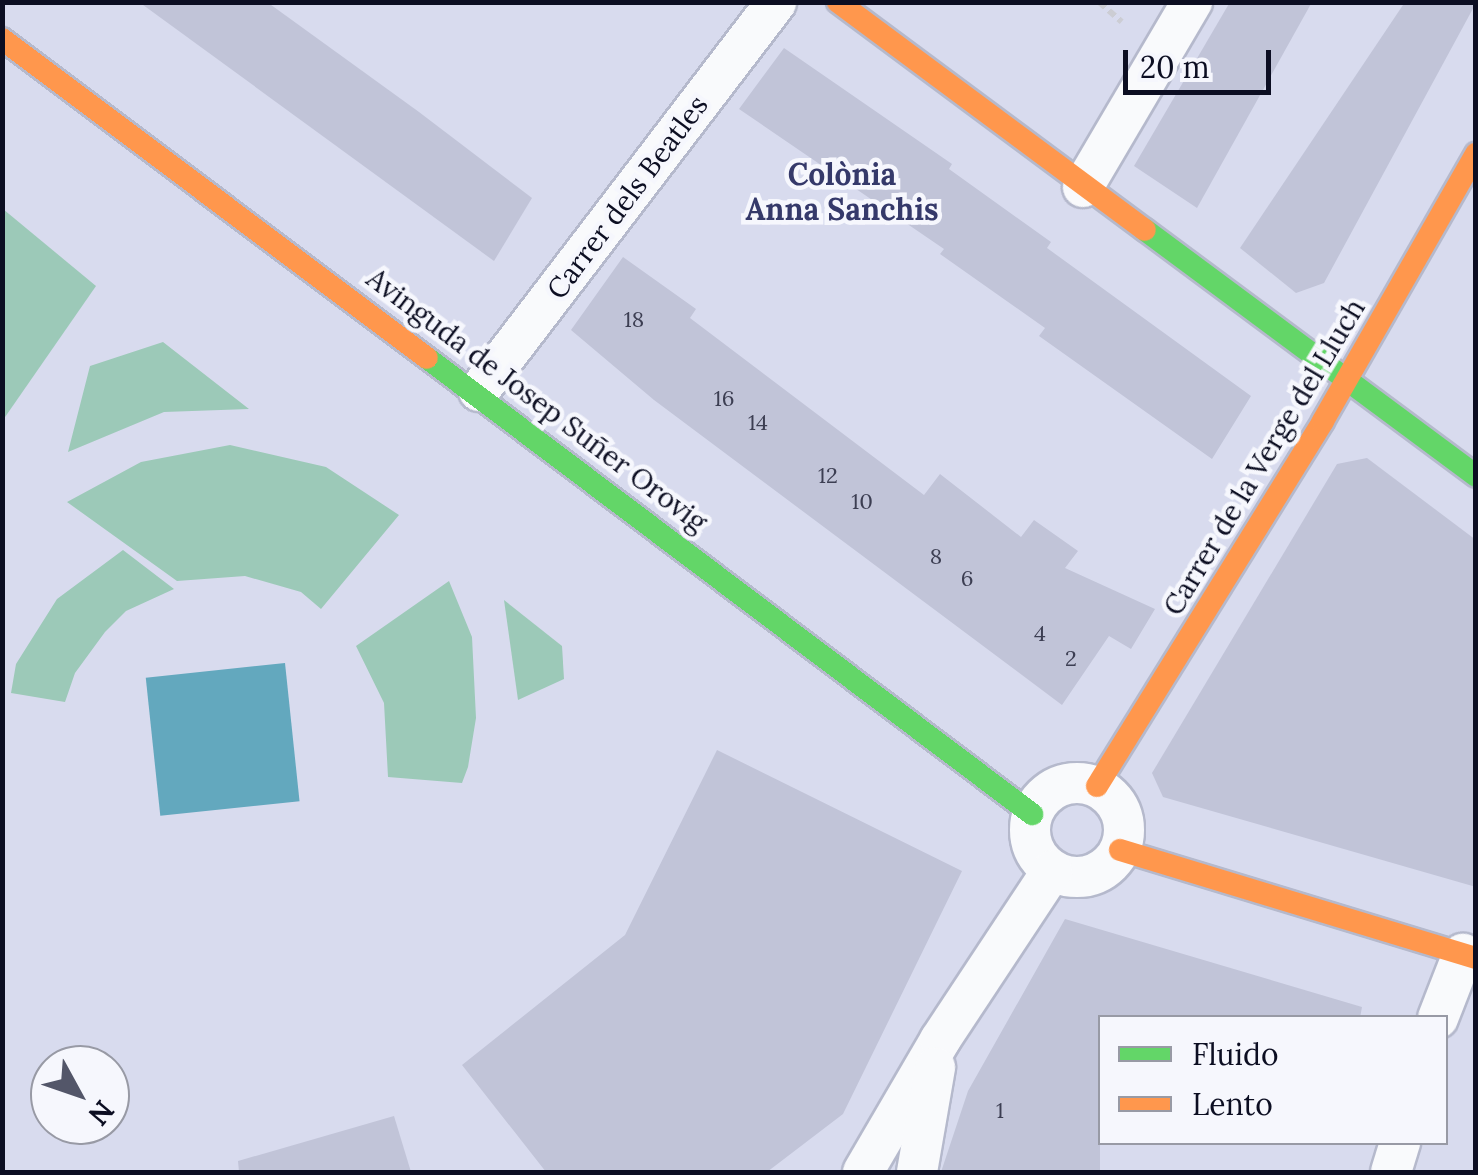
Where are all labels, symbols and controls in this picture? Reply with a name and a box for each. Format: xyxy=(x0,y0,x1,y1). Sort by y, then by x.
scale bar xyxy=(1128,30,1276,92)
text: 20 m xyxy=(1140,48,1209,86)
street label: Carrer dels Beatles xyxy=(540,89,714,305)
district label: Colònia Anna Sanchis xyxy=(745,156,939,226)
street label: Avinguda de Josep Suñer Orovig xyxy=(360,261,714,539)
street label: Carrer de la Verge del Lluch xyxy=(1156,293,1372,621)
house number: 18 xyxy=(624,307,644,333)
house number: 16 xyxy=(714,386,734,412)
house number: 14 xyxy=(748,410,768,436)
house number: 12 xyxy=(818,463,838,489)
house number: 10 xyxy=(851,489,873,515)
house number: 8 xyxy=(930,544,942,570)
house number: 6 xyxy=(961,566,973,592)
house number: 4 xyxy=(1034,621,1046,647)
house number: 2 xyxy=(1065,646,1077,672)
legend xyxy=(1098,1015,1448,1145)
text: Fluido xyxy=(1192,1035,1278,1073)
north arrow xyxy=(30,1045,130,1145)
text: Lento xyxy=(1192,1085,1273,1123)
text: N xyxy=(81,1093,122,1133)
house number: 1 xyxy=(996,1098,1004,1124)

